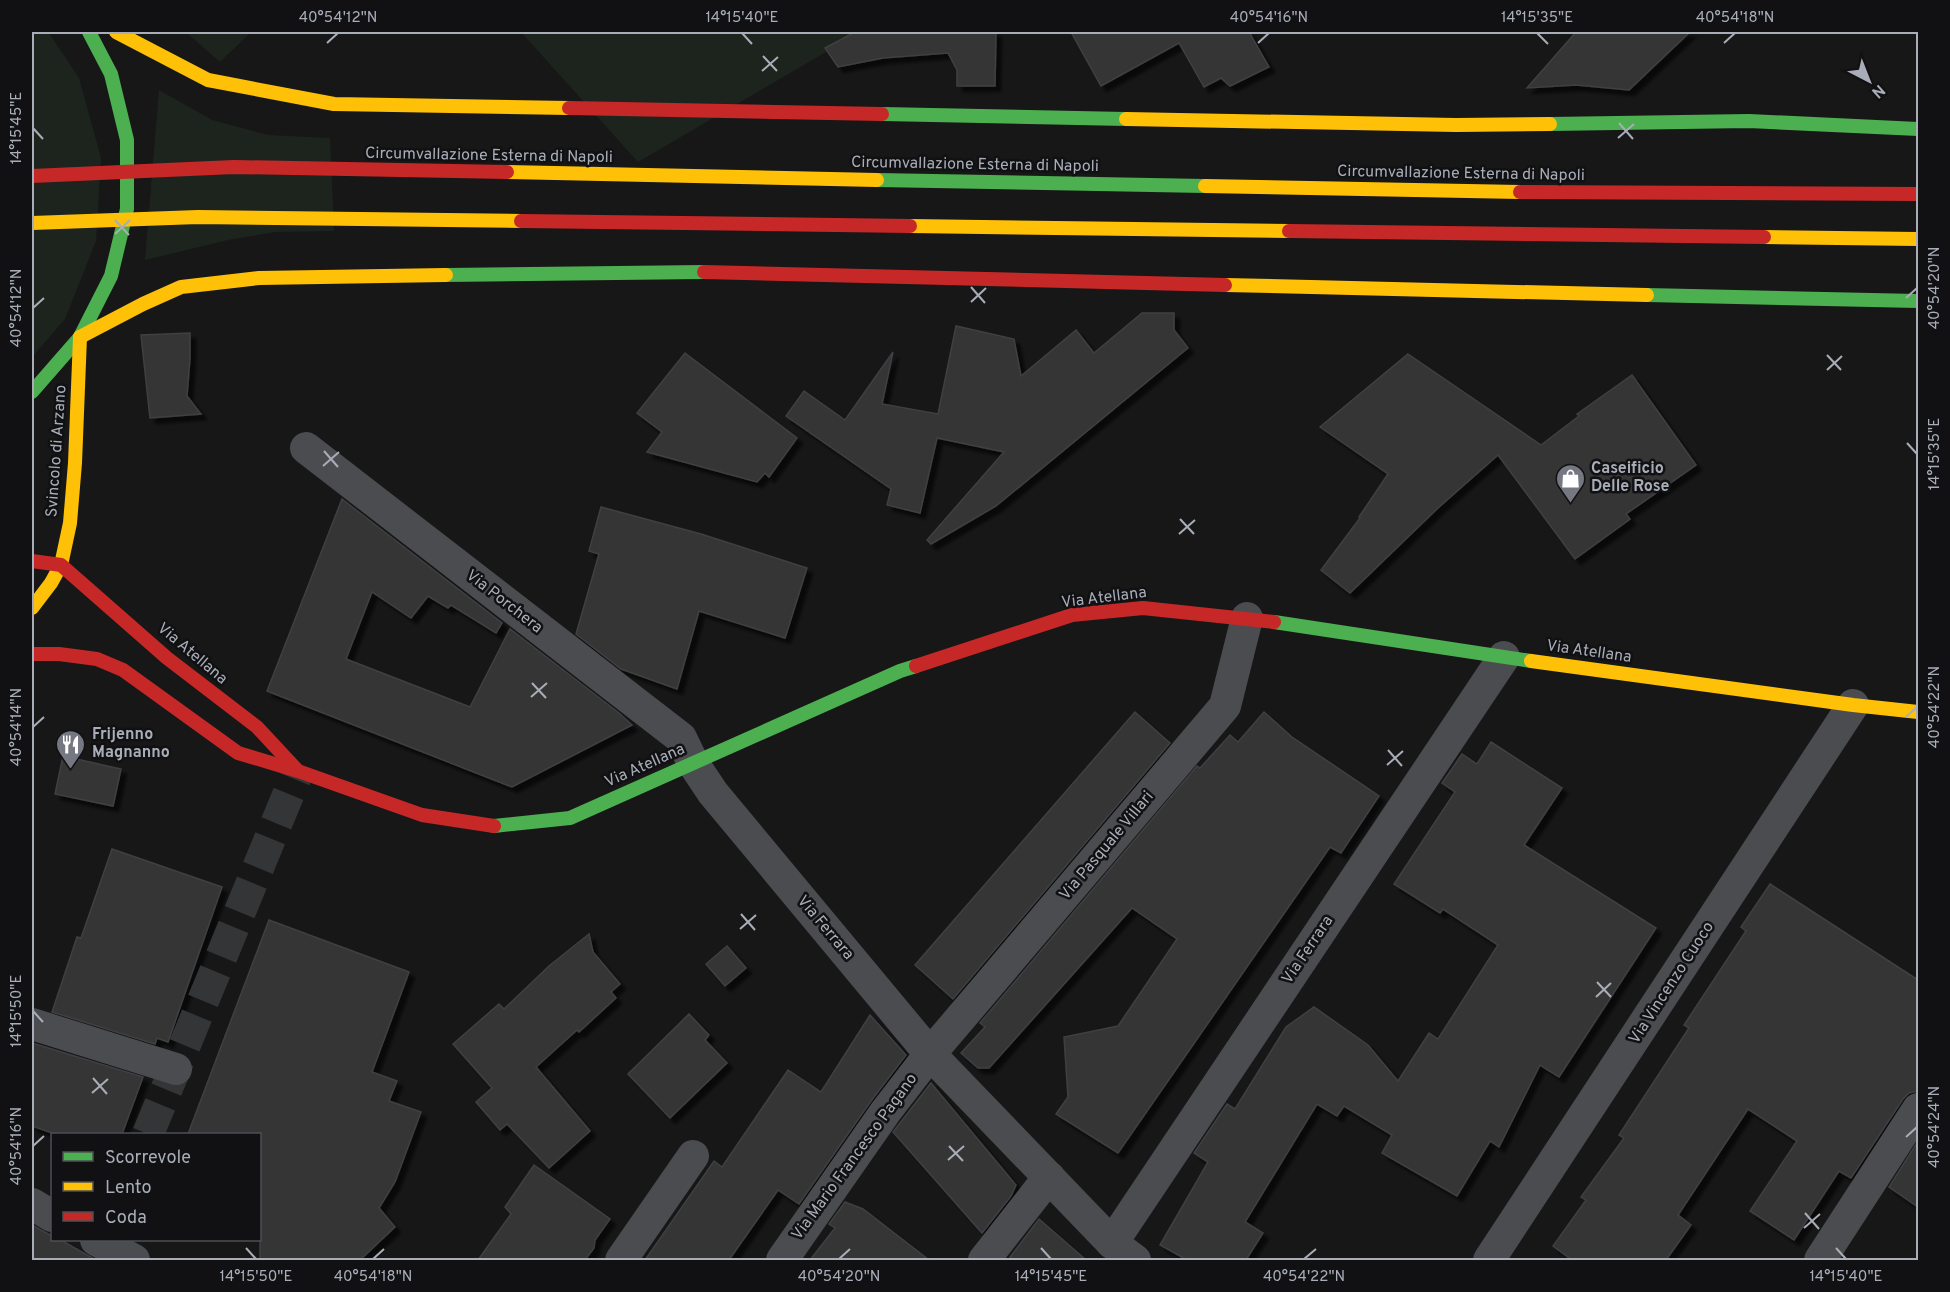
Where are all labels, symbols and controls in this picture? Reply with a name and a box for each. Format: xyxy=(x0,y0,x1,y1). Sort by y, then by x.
text: 40°54'12"N xyxy=(299,9,377,28)
text: 14°15'40"E xyxy=(706,9,778,28)
text: 40°54'16"N xyxy=(1230,9,1308,28)
text: 14°15'35"E xyxy=(1501,9,1573,28)
text: 40°54'18"N xyxy=(1696,9,1774,28)
north arrow xyxy=(1839,51,1899,111)
text: N xyxy=(1867,79,1889,102)
text: 14°15'45"E xyxy=(8,92,27,164)
street label: Circumvallazione Esterna di Napoli xyxy=(365,144,613,168)
street label: Circumvallazione Esterna di Napoli xyxy=(851,153,1099,177)
street label: Circumvallazione Esterna di Napoli xyxy=(1337,162,1585,186)
text: 40°54'20"N xyxy=(1926,247,1945,329)
text: 40°54'12"N xyxy=(8,269,27,347)
street label: Svincolo di Arzano xyxy=(42,384,72,518)
text: 14°15'35"E xyxy=(1926,418,1945,490)
place label: Caseificio Delle Rose xyxy=(1591,459,1669,497)
shop icon: Caseificio Delle Rose xyxy=(1554,462,1586,504)
street label: Via Porchera xyxy=(462,566,546,638)
street label: Via Atellana xyxy=(1060,583,1148,613)
street label: Via Atellana xyxy=(153,619,231,689)
street label: Via Atellana xyxy=(1545,636,1633,668)
text: 40°54'22"N xyxy=(1926,666,1945,748)
text: 40°54'14"N xyxy=(8,688,27,766)
place label: Frijenno Magnanno xyxy=(92,725,170,763)
restaurant icon: Frijenno Magnanno xyxy=(55,728,87,770)
street label: Via Atellana xyxy=(602,739,688,793)
street label: Via Pasquale Villari xyxy=(1056,787,1158,905)
street label: Via Ferrara xyxy=(792,892,858,964)
street label: Via Ferrara xyxy=(1278,912,1338,988)
street label: Via Vincenzo Cuoco xyxy=(1625,918,1719,1048)
text: 14°15'50"E xyxy=(8,975,27,1047)
street label: Via Mario Francesco Pagano xyxy=(788,1070,922,1244)
text: 40°54'24"N xyxy=(1926,1086,1945,1168)
text: 40°54'16"N xyxy=(8,1107,27,1185)
legend xyxy=(51,1133,261,1241)
text: Scorrevole xyxy=(105,1147,191,1170)
text: Lento xyxy=(105,1177,151,1200)
text: Coda xyxy=(105,1207,147,1230)
text: 14°15'50"E xyxy=(220,1268,292,1287)
text: 40°54'18"N xyxy=(334,1268,412,1287)
text: 40°54'20"N xyxy=(798,1268,880,1287)
text: 14°15'45"E xyxy=(1015,1268,1087,1287)
text: 40°54'22"N xyxy=(1263,1268,1345,1287)
text: 14°15'40"E xyxy=(1810,1268,1882,1287)

